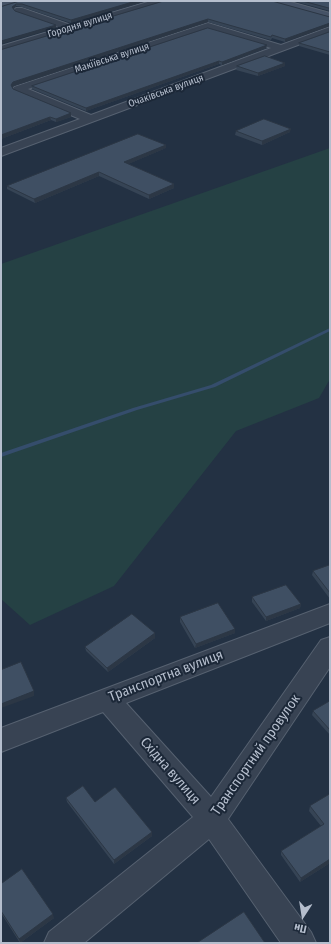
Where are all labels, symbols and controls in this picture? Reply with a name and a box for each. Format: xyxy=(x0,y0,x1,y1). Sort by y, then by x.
street label: Городня вулиця xyxy=(46,9,114,41)
street label: Макіївська вулиця xyxy=(73,40,151,76)
street label: Очаківська вулиця xyxy=(127,72,205,110)
street label: Транспортна вулиця xyxy=(106,646,226,706)
street label: Транспортний провулок xyxy=(208,691,304,819)
street label: Східна вулиця xyxy=(136,734,204,808)
north arrow xyxy=(283,896,323,936)
text: Пн xyxy=(293,921,308,936)

